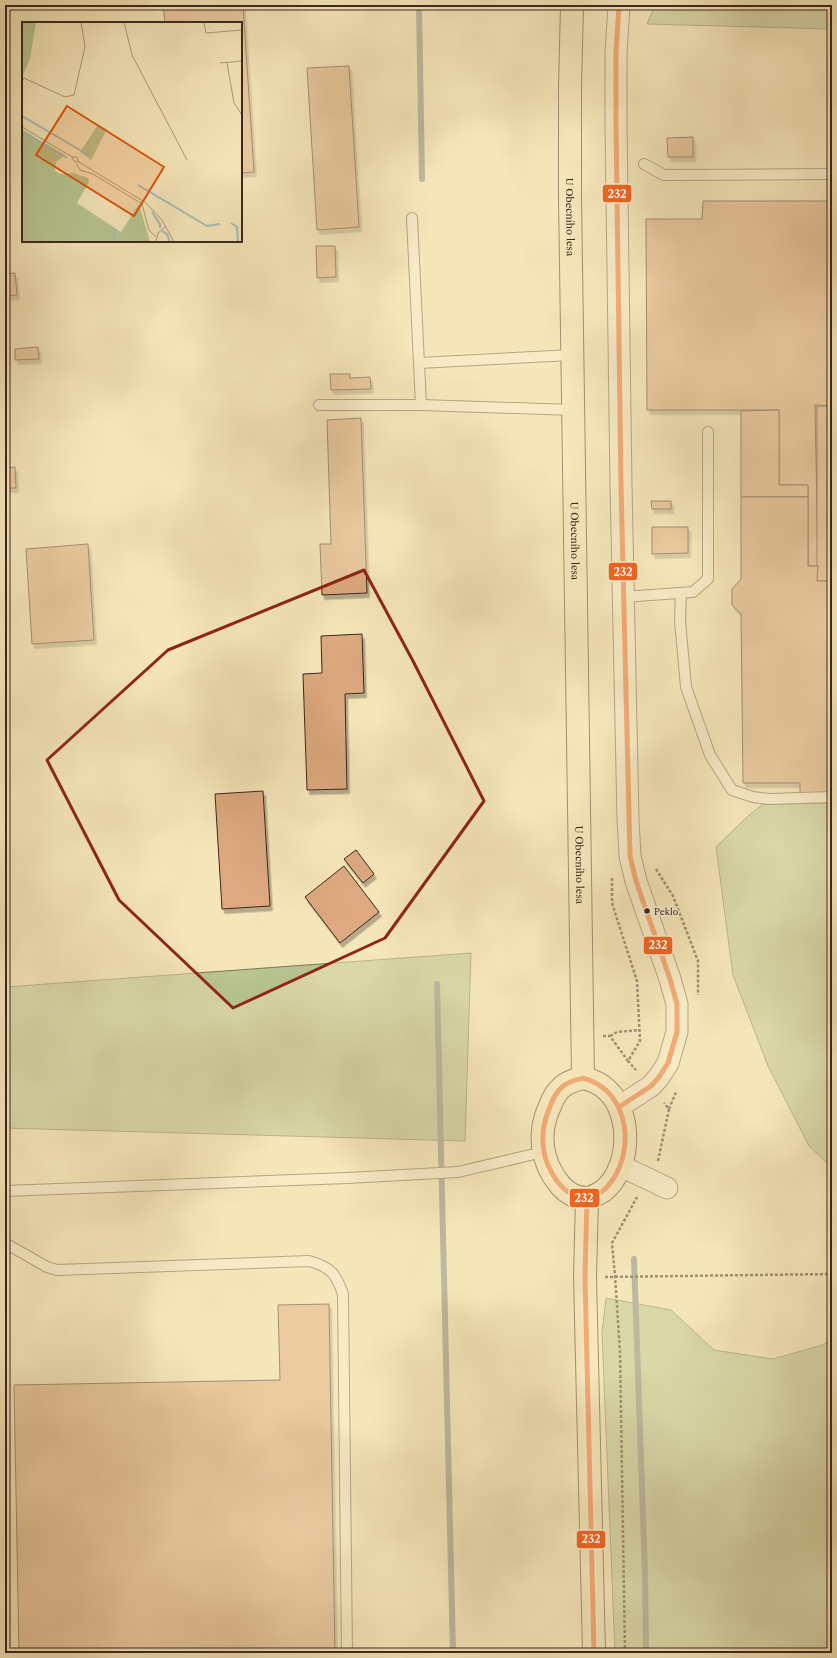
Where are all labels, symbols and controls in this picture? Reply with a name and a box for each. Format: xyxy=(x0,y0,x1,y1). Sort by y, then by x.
inset map xyxy=(22,22,242,242)
street label: U Obecního lesa xyxy=(564,178,577,257)
line badge: 232 xyxy=(602,184,632,203)
text: 232 xyxy=(607,187,627,201)
street label: U Obecního lesa xyxy=(568,502,582,581)
line badge: 232 xyxy=(608,562,638,581)
text: 232 xyxy=(613,565,633,579)
street label: U Obecního lesa xyxy=(573,826,587,905)
marker: Peklo xyxy=(642,906,652,916)
place label: Peklo xyxy=(654,906,679,917)
line badge: 232 xyxy=(643,936,673,955)
text: 232 xyxy=(648,938,668,952)
line badge: 232 xyxy=(569,1188,600,1208)
text: 232 xyxy=(574,1191,594,1205)
line badge: 232 xyxy=(576,1530,606,1549)
text: 232 xyxy=(581,1532,601,1546)

